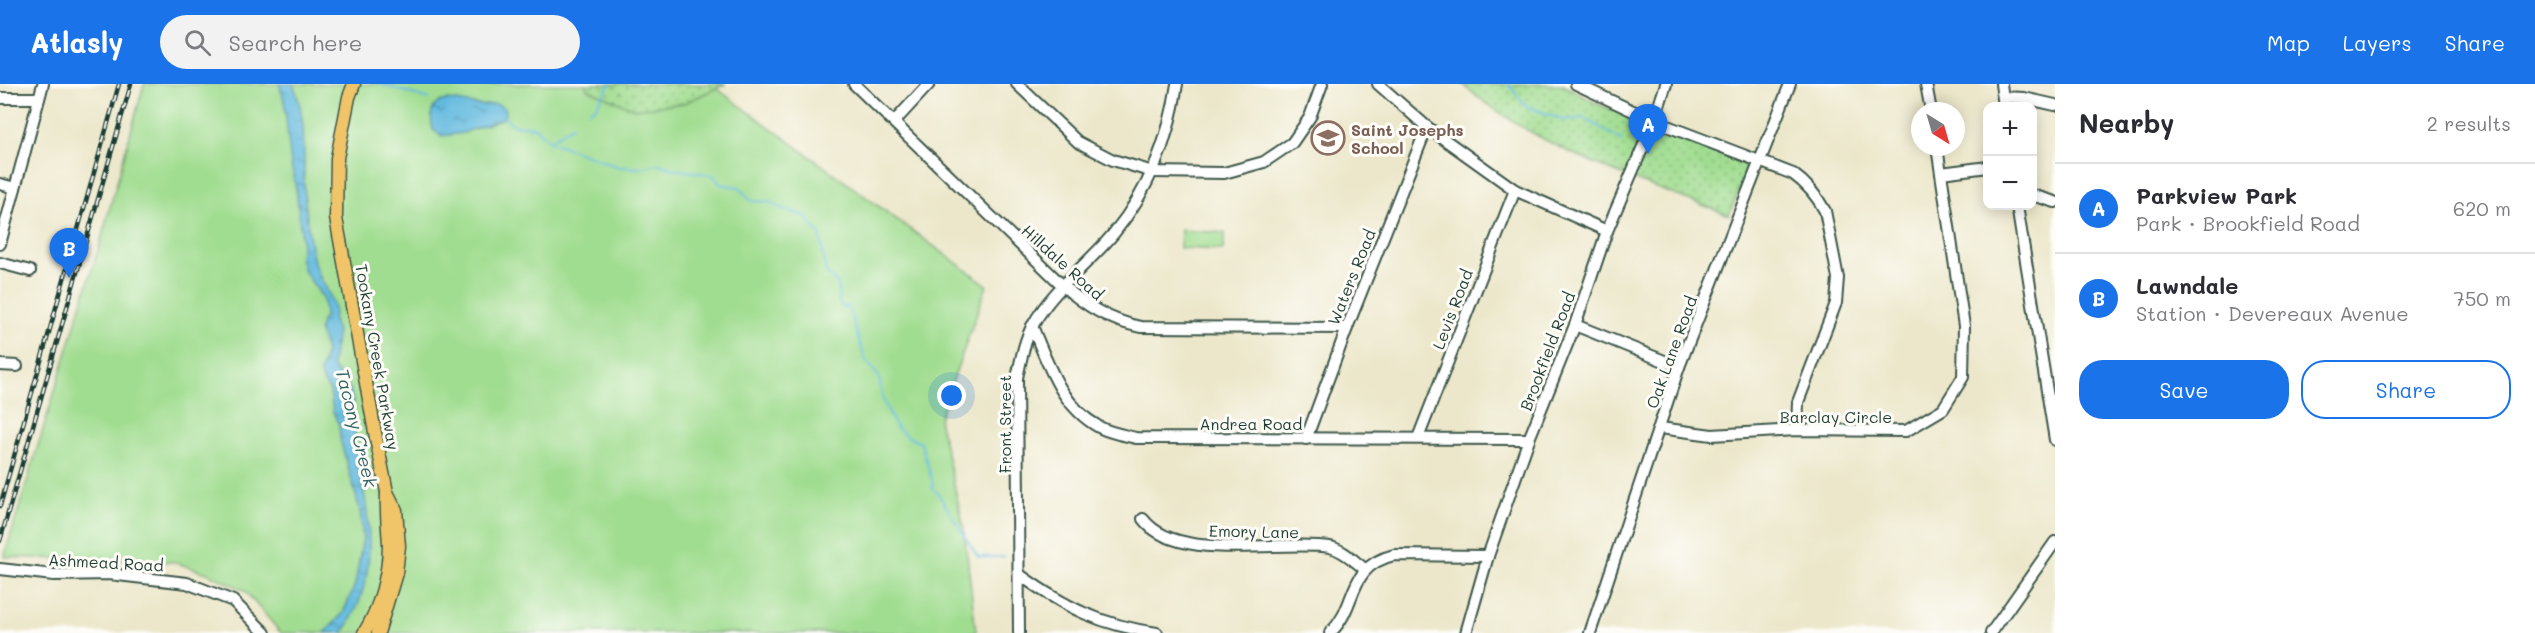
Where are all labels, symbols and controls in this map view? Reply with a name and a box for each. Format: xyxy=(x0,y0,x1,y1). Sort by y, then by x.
search box xyxy=(160,15,580,69)
text: Atlasly xyxy=(30,24,124,60)
icon: search xyxy=(181,26,214,59)
text: Search here xyxy=(229,28,362,57)
text: Map xyxy=(2267,29,2310,56)
text: Layers xyxy=(2343,29,2412,56)
text: Share xyxy=(2445,29,2505,56)
north arrow xyxy=(1911,102,1965,156)
map controls xyxy=(1983,102,2037,210)
button: + xyxy=(1983,102,2037,156)
pin: A xyxy=(1628,104,1668,154)
text: Nearby xyxy=(2079,106,2174,140)
text: 2 results xyxy=(2427,110,2511,136)
place label: Saint Josephs School xyxy=(1351,119,1464,158)
school or university icon: Saint Josephs School xyxy=(1310,120,1346,156)
button: − xyxy=(1983,156,2037,210)
text: Parkview Park xyxy=(2136,181,2297,210)
text: A xyxy=(2092,195,2105,221)
text: 620 m xyxy=(2453,195,2511,221)
text: Park · Brookfield Road xyxy=(2136,210,2360,236)
street label: Hilldale Road xyxy=(1018,220,1108,304)
street label: Waters Road xyxy=(1322,226,1380,328)
pin: B xyxy=(50,228,88,278)
street label: Tookany Creek Parkway xyxy=(351,262,405,452)
street label: Levis Road xyxy=(1427,266,1477,352)
text: Lawndale xyxy=(2136,271,2238,300)
text: B xyxy=(2092,285,2105,311)
text: 750 m xyxy=(2454,285,2511,311)
street label: Brookfield Road xyxy=(1515,289,1579,413)
street label: Oak Lane Road xyxy=(1641,293,1701,411)
text: Station · Devereaux Avenue xyxy=(2136,300,2409,326)
button: Save xyxy=(2079,360,2289,419)
button: Share xyxy=(2301,360,2511,419)
water label: Tacony Creek xyxy=(331,366,383,490)
street label: Front Street xyxy=(994,375,1015,473)
your location xyxy=(937,381,966,410)
street label: Barclay Circle xyxy=(1780,406,1892,427)
street label: Andrea Road xyxy=(1200,413,1302,434)
street label: Emory Lane xyxy=(1209,520,1299,542)
street label: Ashmead Road xyxy=(48,548,164,576)

